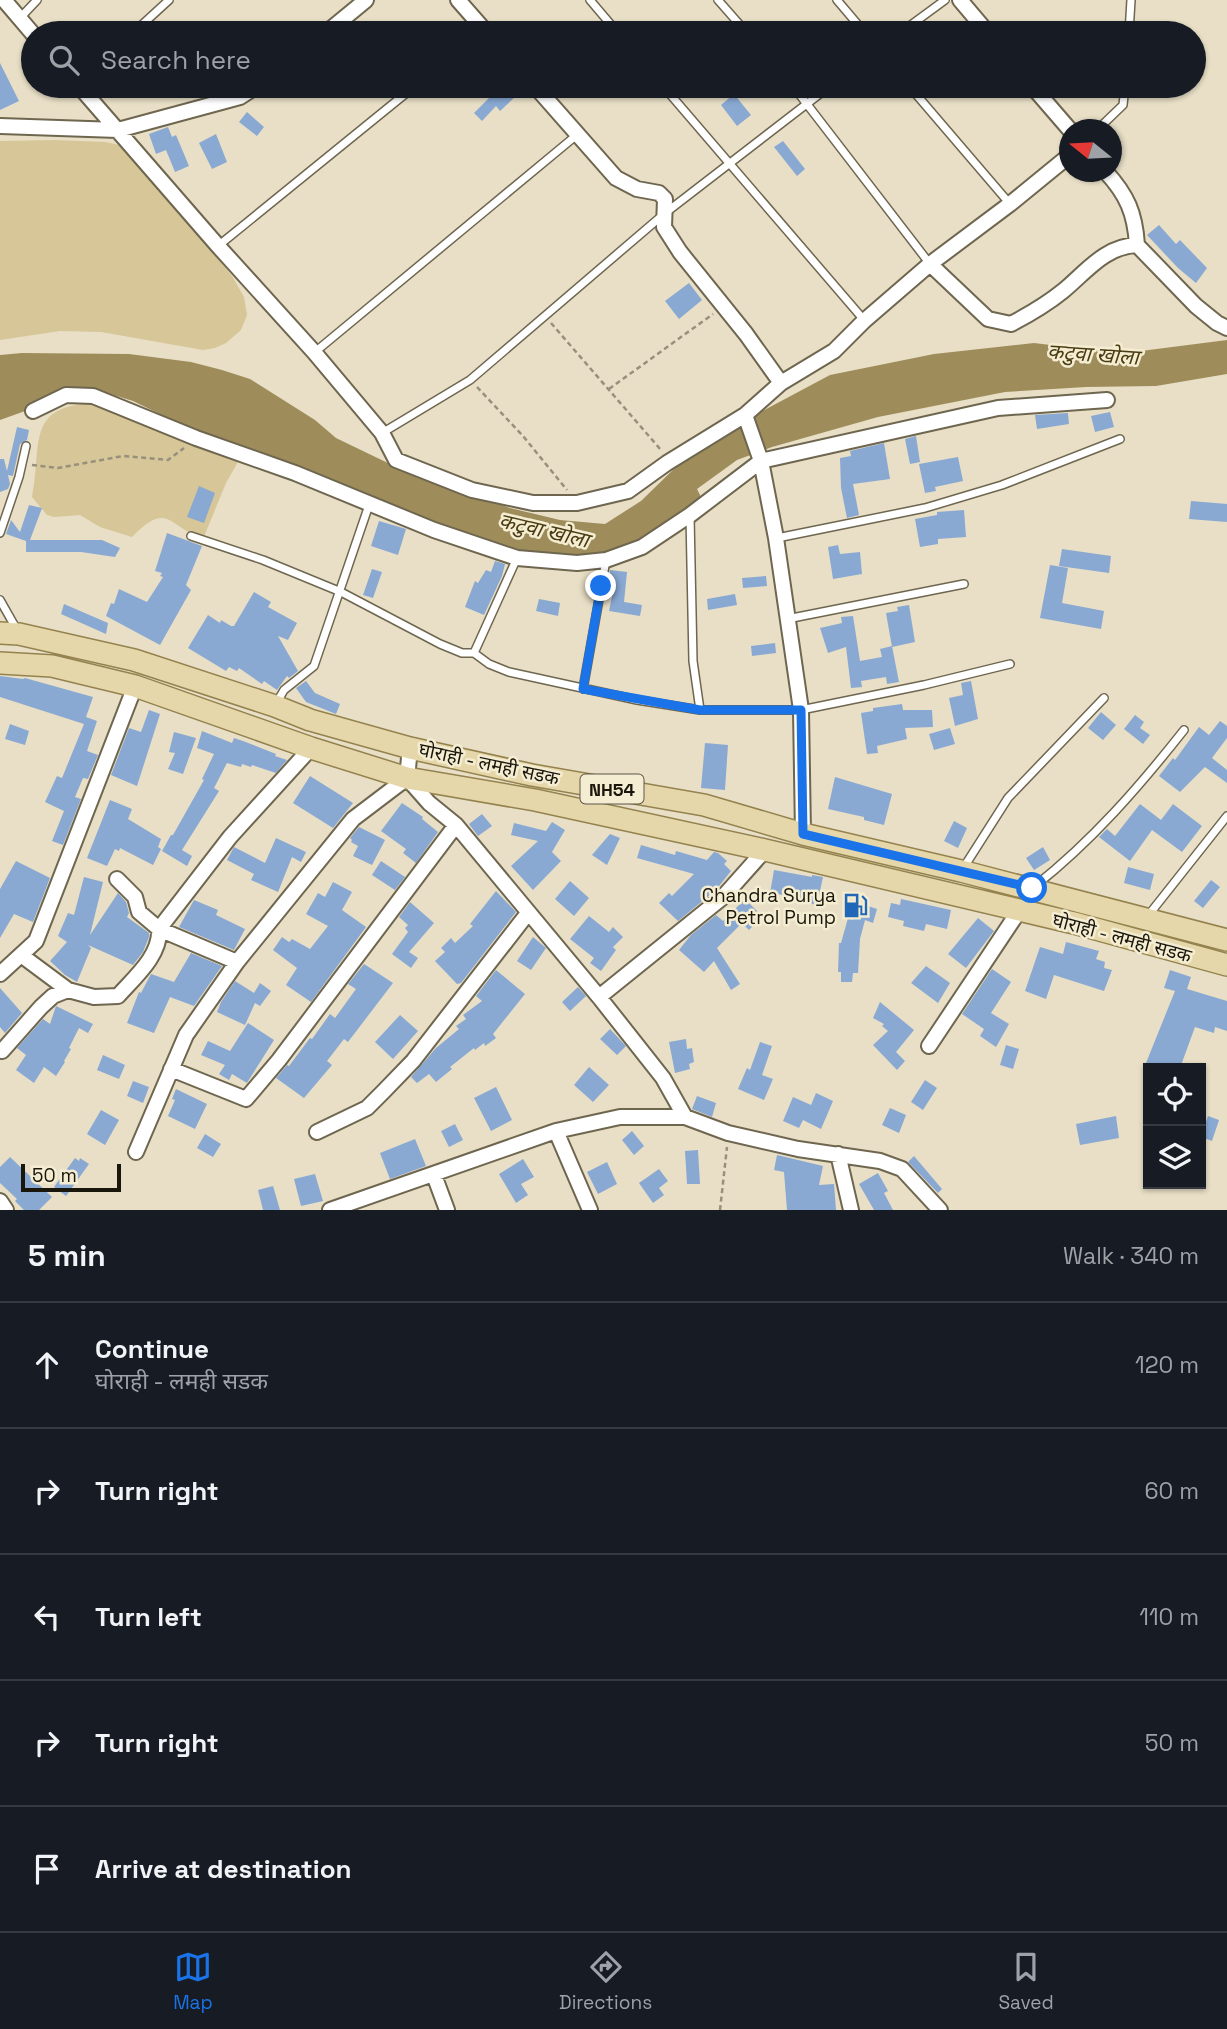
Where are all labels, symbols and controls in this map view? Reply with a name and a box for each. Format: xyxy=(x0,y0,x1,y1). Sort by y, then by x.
search box xyxy=(21,21,1206,98)
icon: search xyxy=(45,41,83,79)
text: Search here xyxy=(101,43,251,77)
north arrow xyxy=(1059,119,1122,182)
water label: कटुवा खोला xyxy=(1046,337,1143,371)
water label: कटुवा खोला xyxy=(496,507,595,554)
route end xyxy=(585,570,616,601)
street label: घोराही - लमही सडक xyxy=(417,737,562,791)
road number: NH54 xyxy=(580,774,644,804)
route start xyxy=(1016,872,1047,903)
place label: Chandra Surya Petrol Pump xyxy=(702,883,836,930)
fuel station icon: Chandra Surya Petrol Pump xyxy=(842,892,870,920)
street label: घोराही - लमही सडक xyxy=(1050,907,1195,969)
map controls xyxy=(1143,1063,1206,1189)
button: locate xyxy=(1143,1063,1206,1126)
button: layers xyxy=(1143,1126,1206,1189)
scale bar xyxy=(21,1161,121,1193)
text: 50 m xyxy=(32,1163,77,1188)
text: 5 min xyxy=(28,1236,106,1275)
text: Walk · 340 m xyxy=(1063,1241,1199,1271)
text: Continue xyxy=(95,1332,209,1366)
icon: ahead xyxy=(28,1346,66,1384)
text: 120 m xyxy=(1135,1350,1199,1380)
text: घोराही - लमही सडक xyxy=(95,1366,268,1396)
icon: right xyxy=(28,1472,66,1510)
text: Turn right xyxy=(95,1474,219,1508)
text: 60 m xyxy=(1144,1476,1199,1506)
icon: left xyxy=(28,1598,66,1636)
text: Turn left xyxy=(95,1600,202,1634)
text: 110 m xyxy=(1139,1602,1199,1632)
icon: right xyxy=(28,1724,66,1762)
text: Turn right xyxy=(95,1726,219,1760)
text: 50 m xyxy=(1145,1728,1199,1758)
icon: arrive xyxy=(28,1850,66,1888)
text: Arrive at destination xyxy=(95,1852,352,1886)
tab: Map xyxy=(173,1948,213,2015)
tab: Directions xyxy=(559,1948,652,2015)
tab: Saved xyxy=(998,1948,1054,2015)

